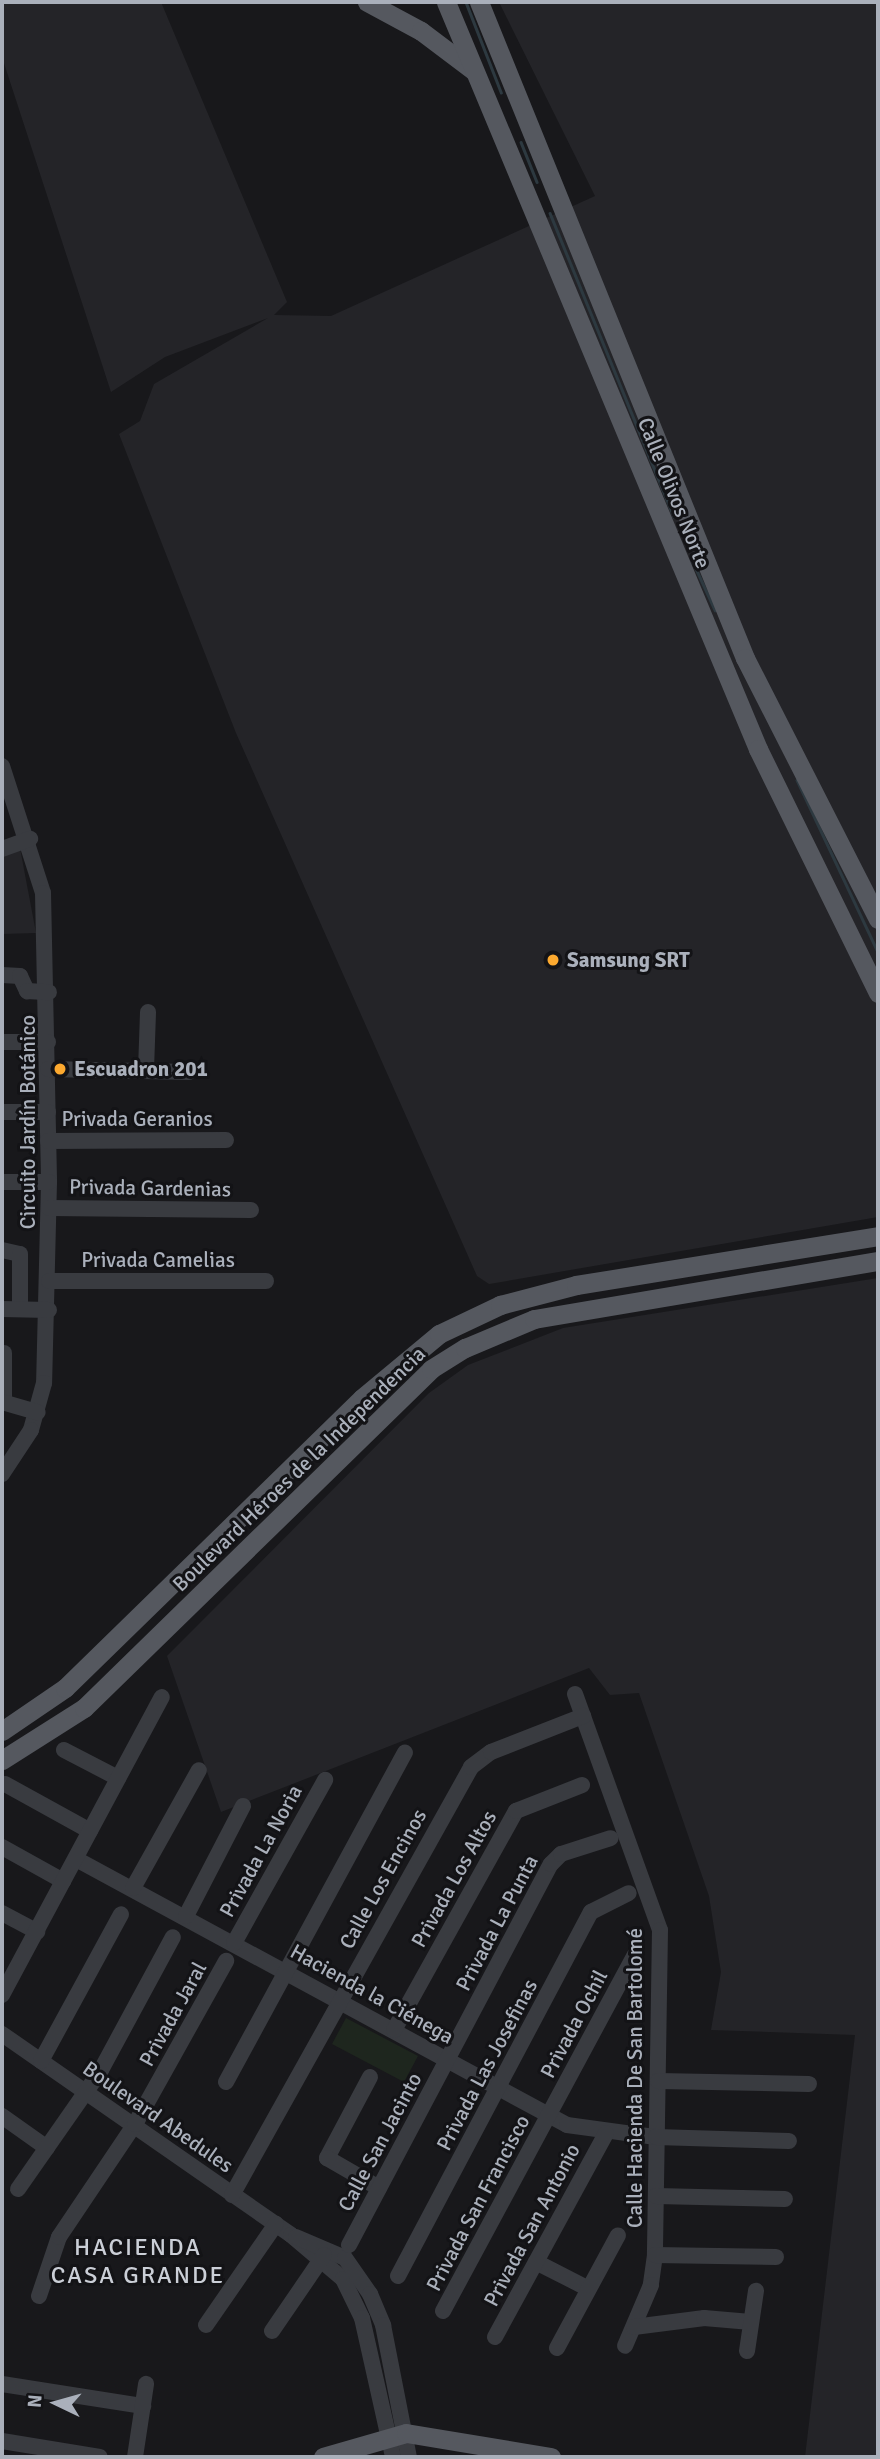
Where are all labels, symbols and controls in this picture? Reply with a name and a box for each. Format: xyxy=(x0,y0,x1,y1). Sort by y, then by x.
street label: Calle Olivos Norte xyxy=(632,414,716,572)
place label: Samsung SRT xyxy=(567,947,690,973)
marker: Samsung SRT xyxy=(545,952,561,968)
street label: Circuito Jardín Botánico xyxy=(15,1015,41,1229)
place label: Escuadron 201 xyxy=(74,1056,208,1082)
marker: Escuadron 201 xyxy=(52,1061,68,1077)
street label: Privada Geranios xyxy=(61,1106,213,1132)
street label: Privada Gardenias xyxy=(69,1174,231,1202)
street label: Privada Camelias xyxy=(81,1247,235,1273)
street label: Boulevard Héroes de la Independencia xyxy=(167,1341,431,1597)
street label: Privada La Noria xyxy=(214,1780,308,1922)
street label: Calle Los Encinos xyxy=(334,1805,432,1953)
street label: Privada Los Altos xyxy=(406,1806,502,1952)
street label: Privada La Punta xyxy=(451,1851,543,1995)
street label: Calle Hacienda De San Bartolomé xyxy=(622,1928,648,2228)
street label: Hacienda la Ciénega xyxy=(286,1939,458,2049)
street label: Privada Jaral xyxy=(134,1957,212,2071)
street label: Privada Ochil xyxy=(535,1966,613,2082)
street label: Privada Las Josefinas xyxy=(431,1975,543,2155)
street label: Boulevard Abedules xyxy=(78,2056,238,2178)
street label: Calle San Jacinto xyxy=(333,2068,427,2216)
street label: Privada San Francisco xyxy=(421,2111,535,2295)
street label: Privada San Antonio xyxy=(479,2139,585,2311)
district label: HACIENDA CASA GRANDE xyxy=(52,2234,224,2290)
north arrow xyxy=(21,2368,91,2438)
text: N xyxy=(23,2394,48,2409)

